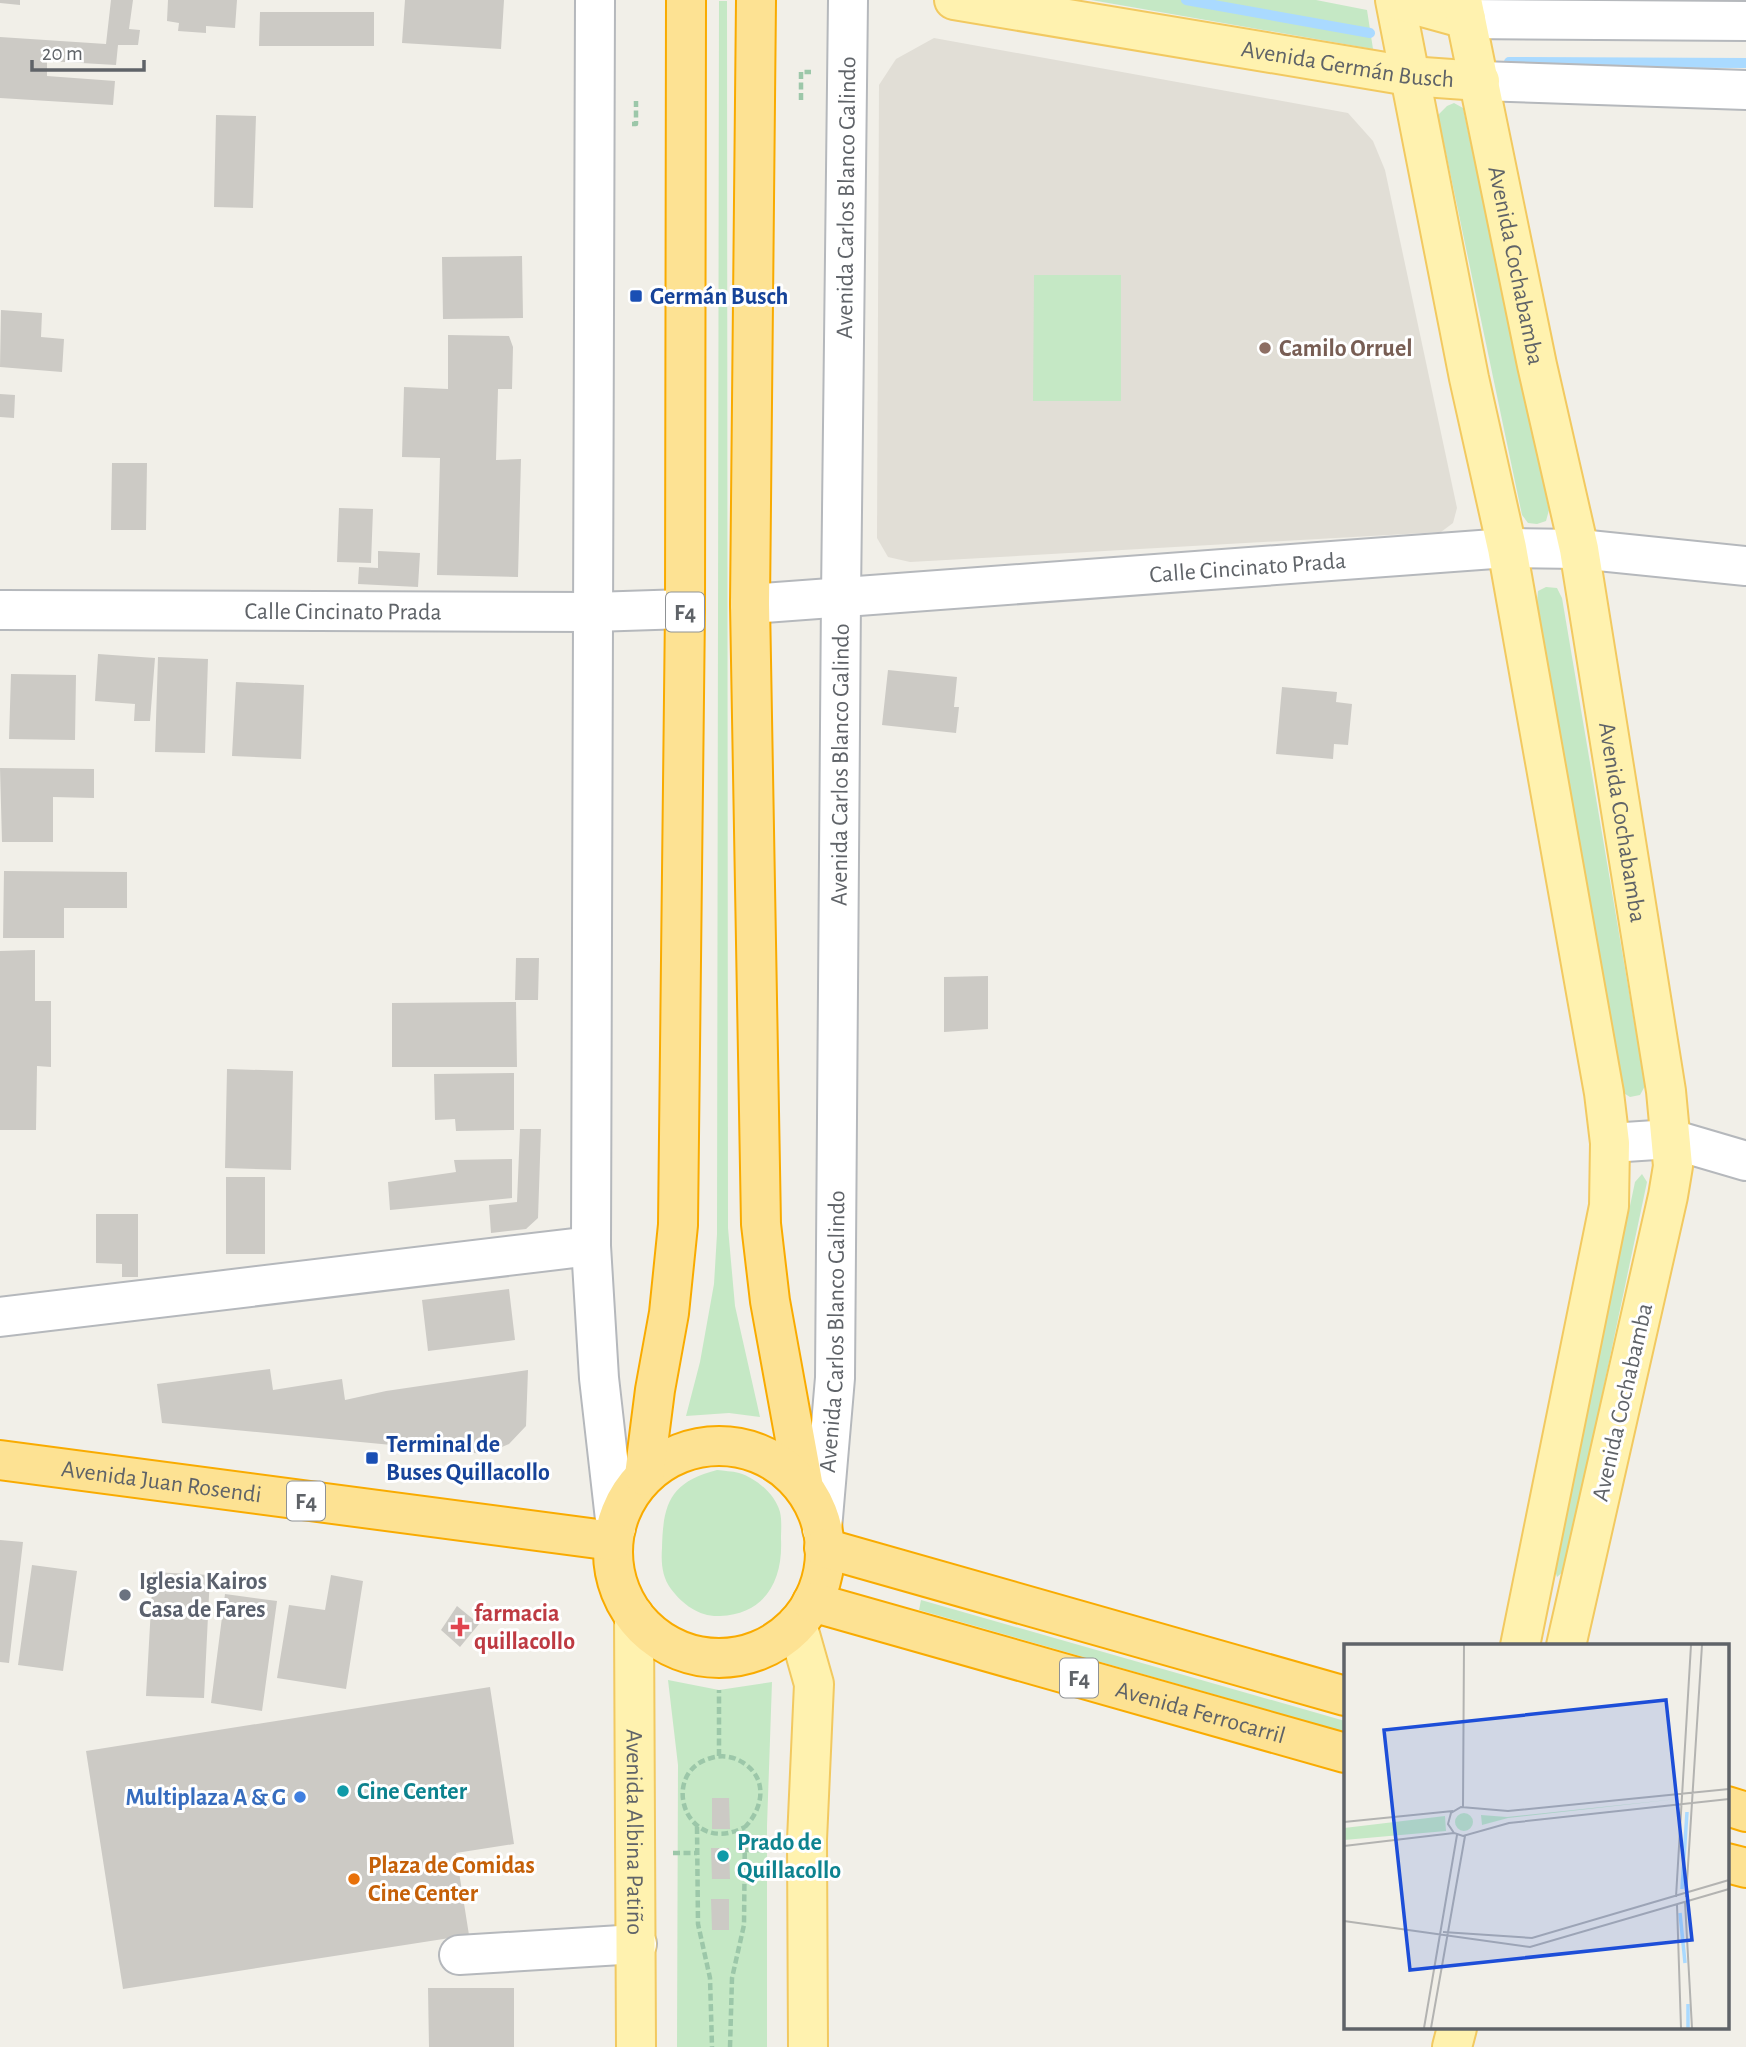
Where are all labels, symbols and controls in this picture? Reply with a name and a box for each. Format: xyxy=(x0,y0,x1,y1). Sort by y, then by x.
scale bar xyxy=(32,28,144,72)
street label: Avenida Germán Busch xyxy=(1239,37,1455,92)
text: 20 m xyxy=(42,43,83,64)
street label: Avenida Carlos Blanco Galindo xyxy=(833,56,860,339)
street label: Avenida Cochabamba xyxy=(1483,164,1548,367)
place label: Germán Busch xyxy=(650,285,788,309)
marker: Germán Busch xyxy=(628,288,644,304)
place label: Camilo Orruel xyxy=(1279,337,1412,361)
marker: Camilo Orruel xyxy=(1257,340,1273,356)
street label: Calle Cincinato Prada xyxy=(1149,549,1347,587)
road number: F4 xyxy=(666,592,704,632)
street label: Calle Cincinato Prada xyxy=(244,600,442,624)
street label: Avenida Carlos Blanco Galindo xyxy=(828,623,854,906)
street label: Avenida Cochabamba xyxy=(1594,720,1650,924)
street label: Avenida Carlos Blanco Galindo xyxy=(816,1190,849,1474)
street label: Avenida Cochabamba xyxy=(1589,1301,1657,1504)
place label: Terminal de Buses Quillacollo xyxy=(386,1433,550,1485)
marker: Terminal de Buses Quillacollo xyxy=(364,1450,380,1466)
street label: Avenida Juan Rosendi xyxy=(60,1457,263,1507)
road number: F4 xyxy=(287,1482,325,1520)
place label: Iglesia Kairos Casa de Fares xyxy=(139,1570,267,1622)
marker: Iglesia Kairos Casa de Fares xyxy=(117,1587,133,1603)
place label: farmacia quillacollo xyxy=(474,1602,575,1654)
marker: farmacia quillacollo xyxy=(452,1619,468,1635)
inset map xyxy=(1344,1644,1728,2030)
road number: F4 xyxy=(1060,1658,1098,1698)
street label: Avenida Ferrocarril xyxy=(1113,1678,1288,1748)
street label: Avenida Albina Patiño xyxy=(622,1729,646,1935)
place label: Cine Center xyxy=(357,1780,468,1804)
marker: Cine Center xyxy=(335,1783,351,1799)
place label: Multiplaza A & G xyxy=(125,1786,286,1810)
marker: Multiplaza A & G xyxy=(292,1789,308,1805)
place label: Prado de Quillacollo xyxy=(737,1831,841,1883)
marker: Prado de Quillacollo xyxy=(715,1848,731,1864)
place label: Plaza de Comidas Cine Center xyxy=(368,1854,535,1906)
marker: Plaza de Comidas Cine Center xyxy=(346,1871,362,1887)

